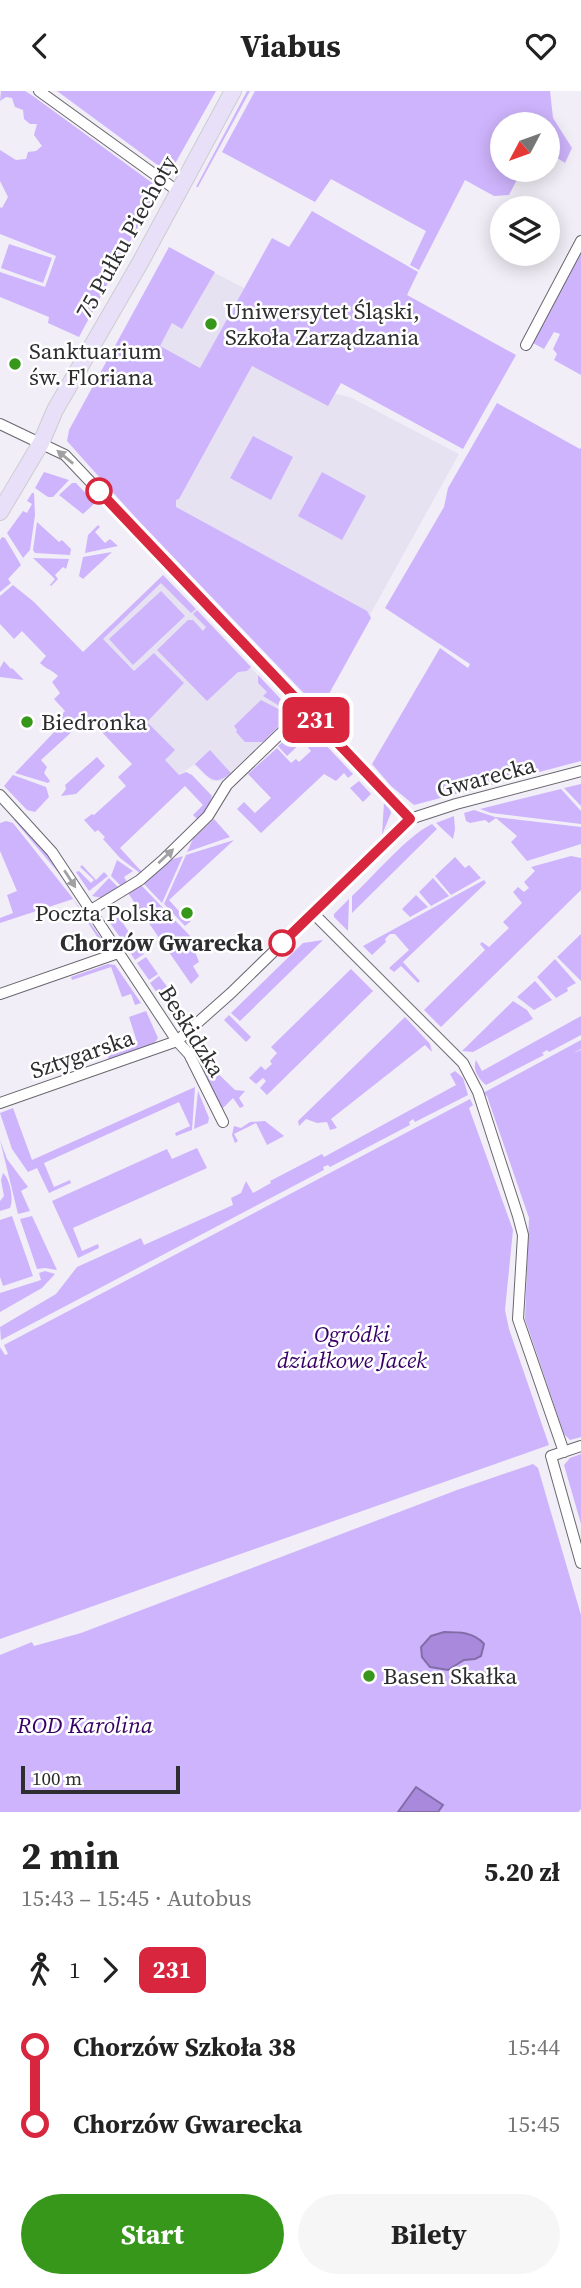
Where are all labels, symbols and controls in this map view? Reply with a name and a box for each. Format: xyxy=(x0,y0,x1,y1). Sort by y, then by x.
text: Viabus xyxy=(240,24,341,68)
icon: back xyxy=(21,27,59,65)
icon: heart xyxy=(522,27,560,65)
north arrow xyxy=(490,112,560,182)
map controls xyxy=(490,112,560,266)
street label: 75 Pułku Piechoty xyxy=(68,149,184,324)
button: layers xyxy=(490,196,560,266)
place label: Uniwersytet Śląski, Szkoła Zarządzania xyxy=(225,295,420,353)
marker: Uniwersytet Śląski, Szkoła Zarządzania xyxy=(203,316,219,332)
place label: Sanktuarium św. Floriana xyxy=(29,335,162,393)
marker: Sanktuarium św. Floriana xyxy=(7,356,23,372)
one-way arrow xyxy=(57,450,75,465)
unlabelled marker xyxy=(86,478,112,504)
line badge: 231 xyxy=(276,697,356,743)
text: 231 xyxy=(296,703,336,736)
place label: Biedronka xyxy=(41,706,148,738)
marker: Biedronka xyxy=(19,714,35,730)
street label: Gwarecka xyxy=(433,748,539,806)
one-way arrow xyxy=(157,849,174,865)
one-way arrow xyxy=(63,869,76,888)
place label: Poczta Polska xyxy=(35,897,173,929)
marker: Poczta Polska xyxy=(179,905,195,921)
place label: Chorzów Gwarecka xyxy=(60,927,264,959)
marker: Chorzów Gwarecka xyxy=(269,930,295,956)
street label: Beskidzka xyxy=(151,979,233,1083)
street label: Sztygarska xyxy=(26,1021,138,1087)
park label: Ogródki działkowe Jacek xyxy=(277,1318,427,1376)
place label: Basen Skałka xyxy=(383,1660,517,1692)
marker: Basen Skałka xyxy=(361,1668,377,1684)
park label: ROD Karolina xyxy=(16,1709,153,1741)
scale bar xyxy=(21,1763,180,1795)
text: 100 m xyxy=(32,1765,82,1791)
text: 2 min xyxy=(21,1830,120,1882)
text: 5.20 zł xyxy=(484,1854,560,1890)
text: 15:43 – 15:45 · Autobus xyxy=(21,1882,251,1914)
icon: walk xyxy=(21,1951,59,1989)
icon: forward xyxy=(91,1951,129,1989)
text: 231 xyxy=(153,1953,192,1986)
text: 1 xyxy=(69,1954,81,1986)
text: Chorzów Szkoła 38 xyxy=(73,2029,296,2065)
text: 15:44 xyxy=(507,2031,560,2063)
text: Chorzów Gwarecka xyxy=(73,2106,302,2142)
text: 15:45 xyxy=(507,2108,560,2140)
button: Start xyxy=(21,2194,284,2274)
button: Bilety xyxy=(298,2194,560,2274)

